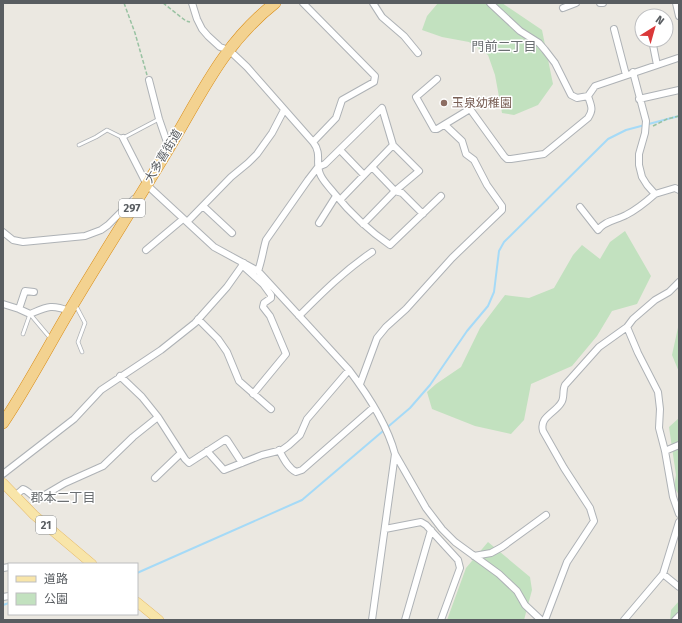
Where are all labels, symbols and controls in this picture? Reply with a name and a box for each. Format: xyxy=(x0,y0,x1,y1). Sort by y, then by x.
north arrow xyxy=(634,8,674,48)
text: N xyxy=(653,13,667,28)
district label: 門前二丁目 xyxy=(471,39,537,54)
place label: 玉泉幼稚園 xyxy=(452,96,512,110)
marker: 玉泉幼稚園 xyxy=(439,98,449,108)
street label: 大多喜街道 xyxy=(142,127,184,185)
road number: 297 xyxy=(119,199,145,217)
district label: 郡本二丁目 xyxy=(30,490,96,505)
road number: 21 xyxy=(36,516,56,534)
legend xyxy=(8,563,138,615)
text: 道路 xyxy=(44,572,68,586)
text: 公園 xyxy=(44,592,68,606)

